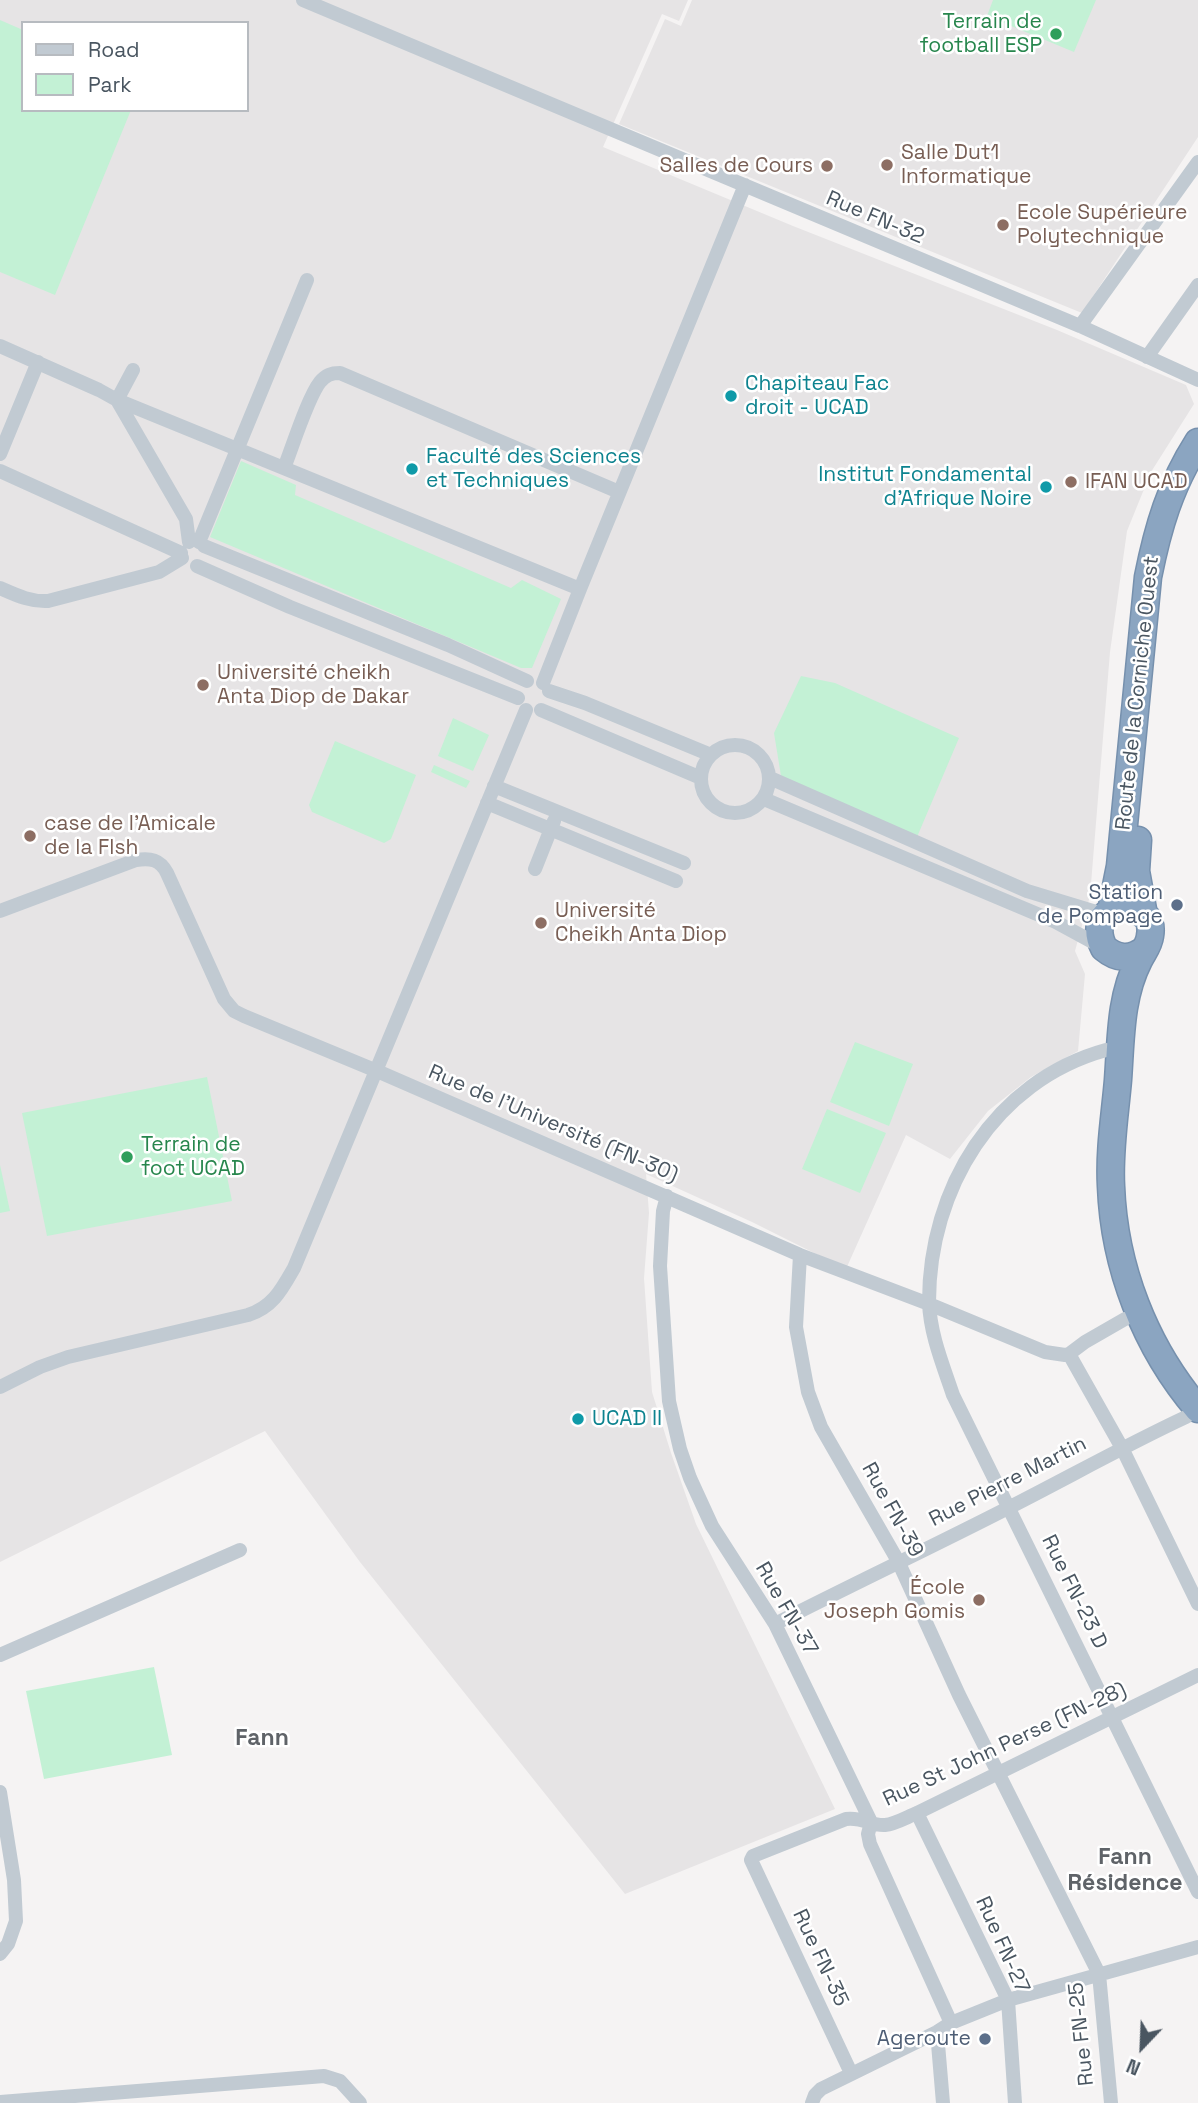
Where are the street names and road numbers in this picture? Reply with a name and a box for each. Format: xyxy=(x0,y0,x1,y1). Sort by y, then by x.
street label: Rue FN-32 xyxy=(822,186,928,250)
street label: Route de la Corniche Ouest xyxy=(1111,555,1165,831)
street label: Rue de l'Université (FN-30) xyxy=(424,1060,682,1188)
street label: Rue Pierre Martin xyxy=(925,1431,1091,1533)
street label: Rue FN-39 xyxy=(856,1458,928,1562)
street label: Rue FN-23 D xyxy=(1036,1531,1112,1653)
street label: Rue FN-37 xyxy=(749,1558,823,1660)
street label: Rue St John Perse (FN-28) xyxy=(879,1677,1131,1813)
street label: Rue FN-27 xyxy=(970,1893,1034,1997)
street label: Rue FN-35 xyxy=(787,1906,853,2010)
street label: Rue FN-25 xyxy=(1064,1981,1100,2087)

